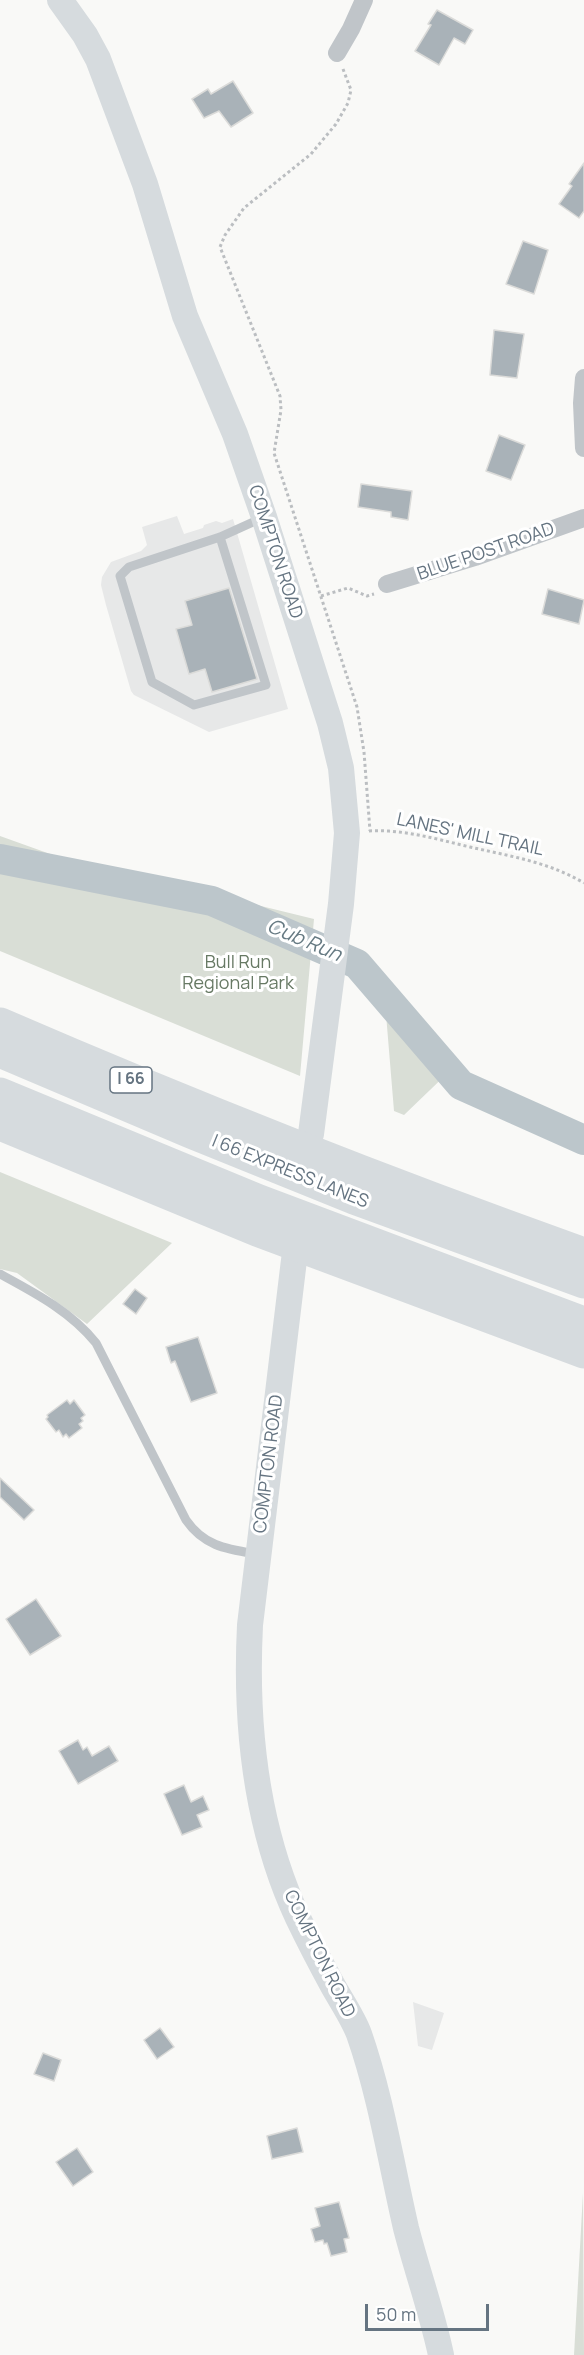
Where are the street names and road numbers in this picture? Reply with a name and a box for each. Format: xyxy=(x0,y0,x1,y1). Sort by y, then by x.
street label: COMPTON ROAD xyxy=(243,483,307,621)
street label: BLUE POST ROAD xyxy=(415,518,557,586)
street label: LANES' MILL TRAIL xyxy=(395,809,545,861)
road number: I 66 xyxy=(110,1067,152,1093)
street label: I 66 EXPRESS LANES xyxy=(209,1131,371,1213)
street label: COMPTON ROAD xyxy=(250,1394,288,1534)
street label: COMPTON ROAD xyxy=(279,1887,359,2021)

